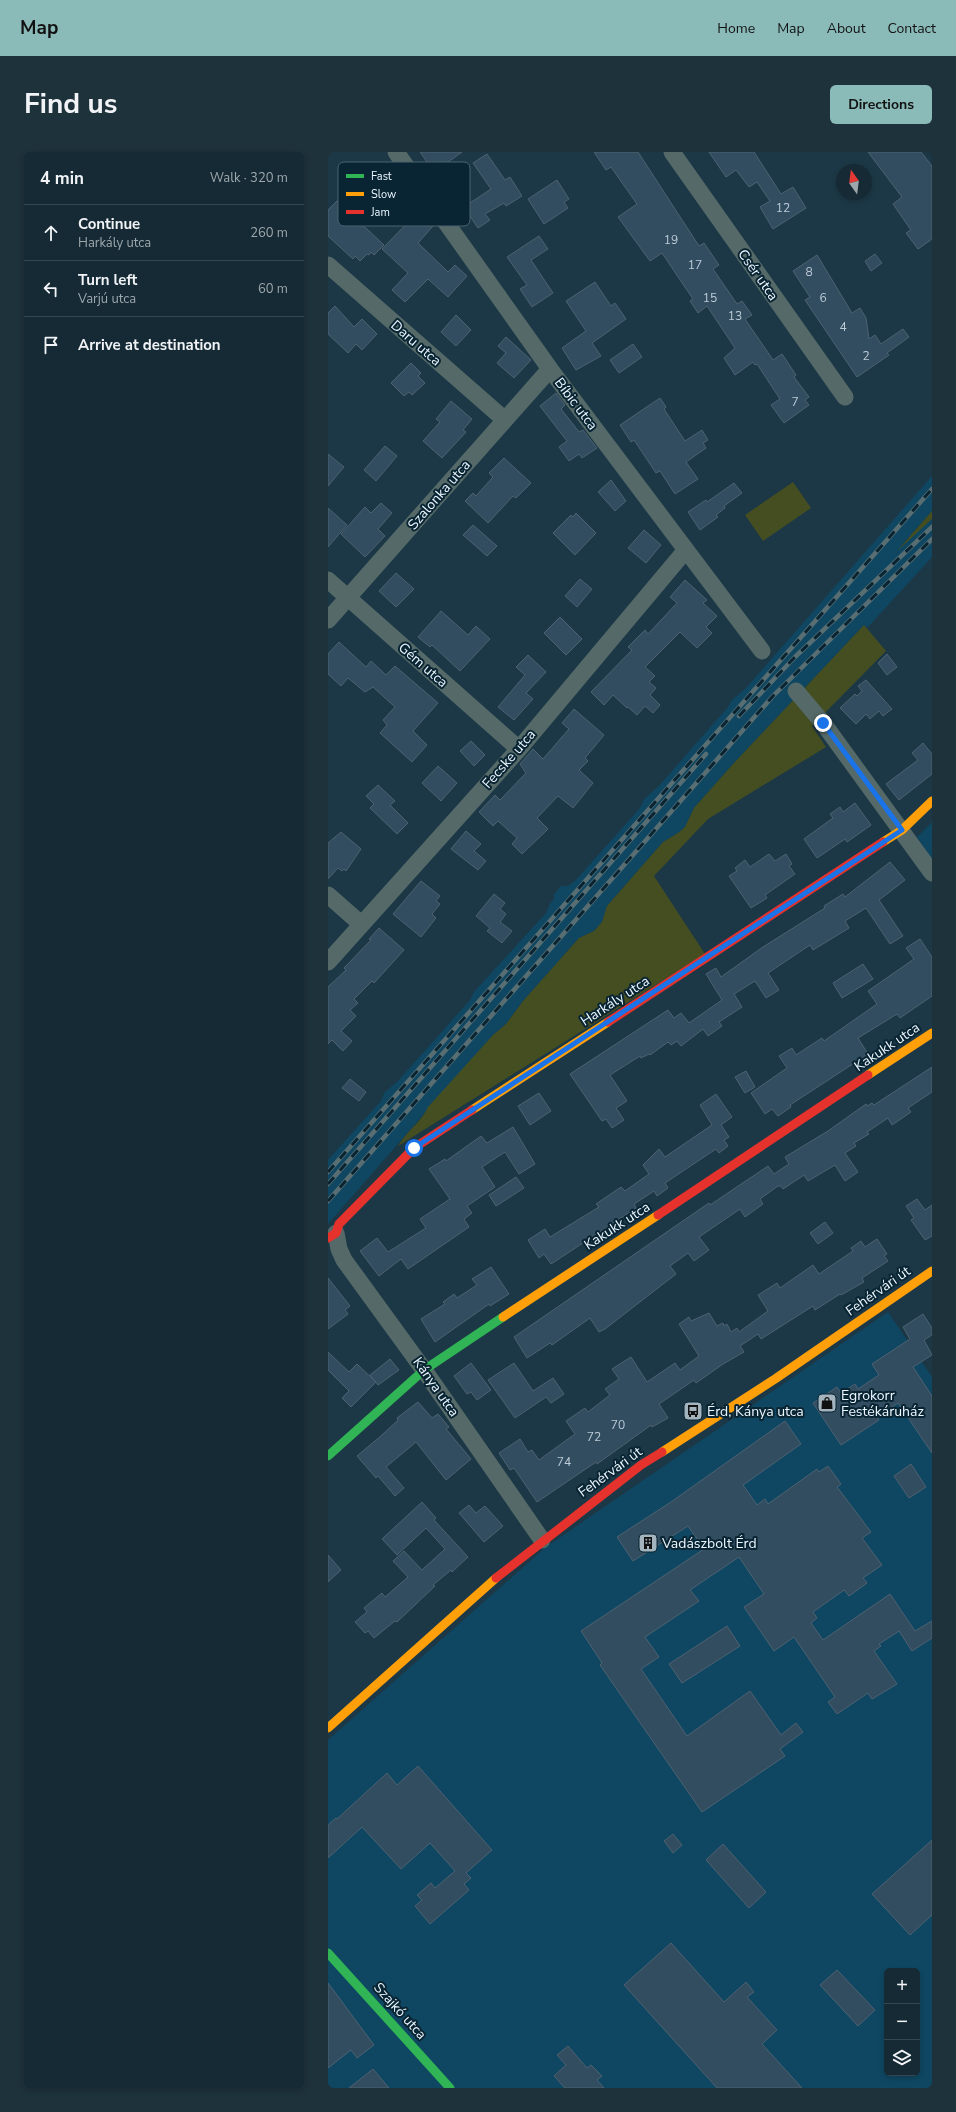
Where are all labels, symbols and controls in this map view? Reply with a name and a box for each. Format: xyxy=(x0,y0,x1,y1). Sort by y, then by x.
text: Map xyxy=(20,15,58,41)
text: Home xyxy=(717,19,755,38)
text: Map xyxy=(777,19,805,38)
text: About xyxy=(827,19,866,38)
text: Contact xyxy=(888,19,936,38)
text: Find us xyxy=(24,85,118,123)
button: Directions xyxy=(830,85,932,124)
legend xyxy=(338,162,470,226)
north arrow xyxy=(836,164,872,200)
text: 4 min xyxy=(40,167,84,190)
text: Walk · 320 m xyxy=(210,169,288,187)
text: Fast xyxy=(371,169,392,184)
text: Slow xyxy=(371,187,396,202)
house number: 12 xyxy=(776,200,790,216)
text: Jam xyxy=(370,205,390,220)
text: Continue xyxy=(78,214,140,234)
icon: ahead xyxy=(40,222,62,244)
text: 260 m xyxy=(250,224,288,242)
house number: 19 xyxy=(664,232,678,248)
text: Harkály utca xyxy=(78,234,151,252)
street label: Csér utca xyxy=(733,246,783,304)
house number: 17 xyxy=(688,257,702,273)
house number: 8 xyxy=(805,264,813,280)
text: Turn left xyxy=(78,270,137,290)
icon: left xyxy=(40,278,62,300)
text: 60 m xyxy=(258,280,288,298)
text: Varjú utca xyxy=(78,290,136,308)
house number: 15 xyxy=(703,290,717,306)
house number: 6 xyxy=(819,290,827,306)
house number: 13 xyxy=(728,308,742,324)
street label: Daru utca xyxy=(387,316,445,370)
house number: 4 xyxy=(839,319,847,335)
icon: arrive xyxy=(40,334,62,356)
text: Arrive at destination xyxy=(78,335,221,355)
house number: 2 xyxy=(862,348,870,364)
street label: Bíbic utca xyxy=(550,374,602,434)
house number: 7 xyxy=(791,394,799,410)
street label: Szalonka utca xyxy=(403,456,475,534)
street label: Gém utca xyxy=(394,638,452,692)
route end xyxy=(814,714,832,732)
street label: Fecske utca xyxy=(478,725,540,793)
street label: Harkály utca xyxy=(577,972,653,1030)
street label: Kakukk utca xyxy=(851,1018,923,1076)
route start xyxy=(405,1139,423,1157)
street label: Kakukk utca xyxy=(580,1198,654,1254)
street label: Fehérvári út xyxy=(842,1262,914,1320)
street label: Kánya utca xyxy=(409,1353,463,1421)
place label: Egrokorr Festékáruház xyxy=(841,1386,924,1421)
shop icon: Egrokorr Festékáruház xyxy=(816,1392,838,1414)
bus stop icon: Érd, Kánya utca xyxy=(682,1400,704,1422)
place label: Érd, Kánya utca xyxy=(707,1402,804,1421)
house number: 70 xyxy=(611,1417,625,1433)
house number: 72 xyxy=(587,1429,601,1445)
street label: Fehérvári út xyxy=(574,1442,646,1502)
house number: 74 xyxy=(557,1454,571,1470)
building icon: Vadászbolt Érd xyxy=(637,1532,659,1554)
place label: Vadászbolt Érd xyxy=(661,1534,757,1553)
map controls xyxy=(884,1968,920,2076)
button: + xyxy=(884,1968,920,2004)
street label: Szajkó utca xyxy=(369,1978,431,2044)
button: − xyxy=(884,2004,920,2040)
button: layers xyxy=(884,2040,920,2076)

